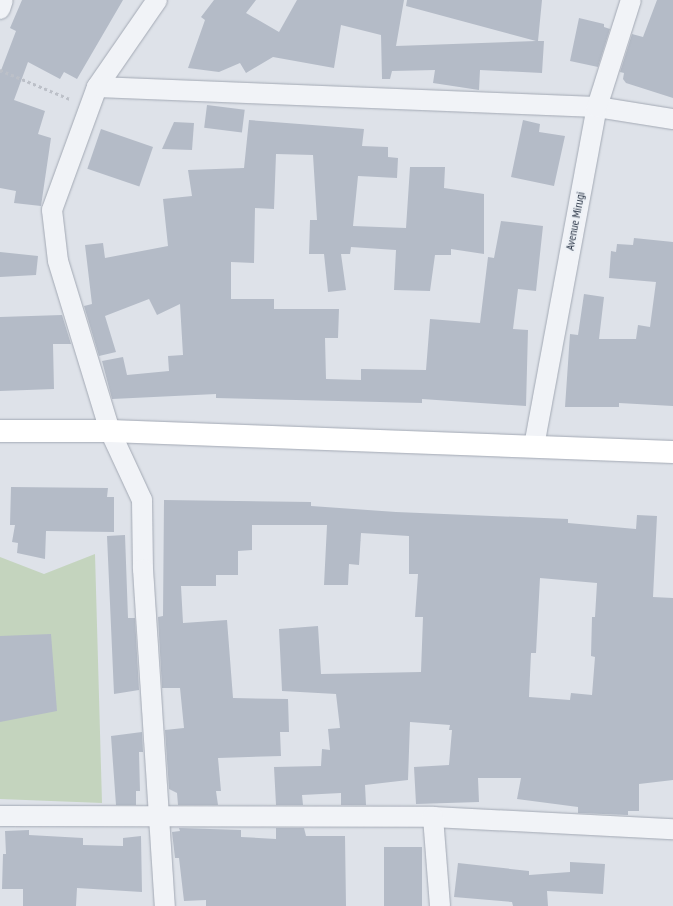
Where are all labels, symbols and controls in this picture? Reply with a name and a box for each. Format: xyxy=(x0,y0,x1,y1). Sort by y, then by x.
street label: Avenue Mirugi xyxy=(562,190,588,252)

